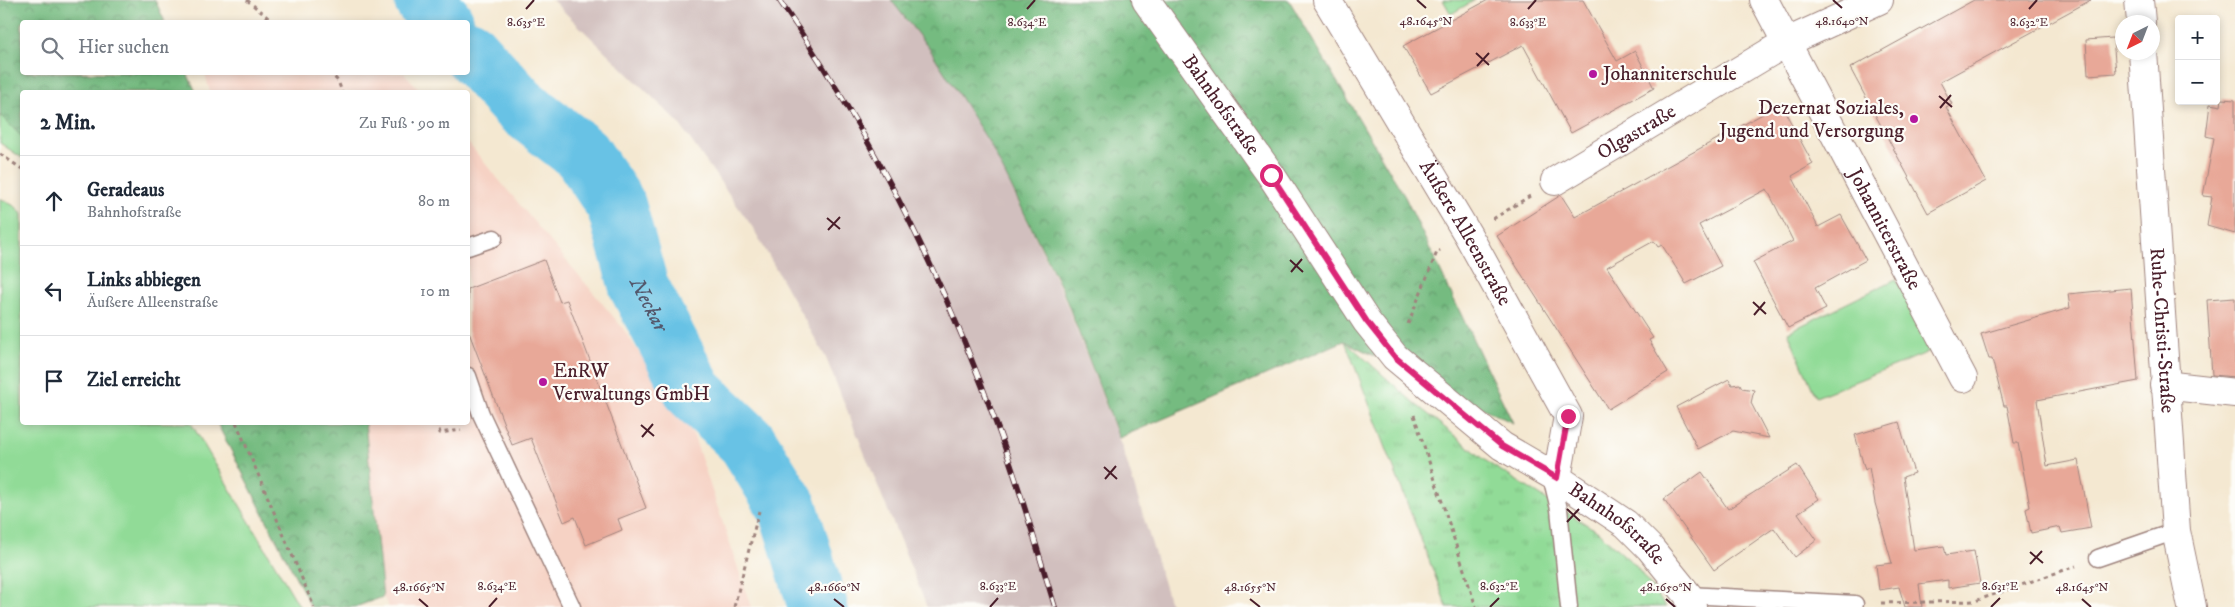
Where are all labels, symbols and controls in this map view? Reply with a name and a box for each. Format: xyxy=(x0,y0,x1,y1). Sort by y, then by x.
text: 48.1645°N xyxy=(1400,14,1453,29)
text: 48.1640°N xyxy=(1815,14,1869,29)
text: 8.635°E xyxy=(507,15,545,30)
text: 8.634°E xyxy=(1008,15,1047,30)
text: 8.633°E xyxy=(1510,15,1547,30)
text: 8.632°E xyxy=(2010,15,2048,30)
north arrow xyxy=(2115,15,2160,60)
map controls xyxy=(2175,15,2220,105)
button: + xyxy=(2175,15,2220,60)
search box xyxy=(20,20,470,75)
icon: search xyxy=(38,34,66,62)
text: Hier suchen xyxy=(78,36,169,59)
street label: Bahnhofstraße xyxy=(1177,50,1265,160)
button: − xyxy=(2175,60,2220,105)
place label: Johanniterschule xyxy=(1601,62,1737,87)
marker: Johanniterschule xyxy=(1587,68,1599,80)
place label: Dezernat Soziales, Jugend und Versorgung xyxy=(1717,96,1904,144)
street label: Olgastraße xyxy=(1592,99,1681,165)
text: 2 Min. xyxy=(40,110,95,136)
text: Zu Fuß · 90 m xyxy=(359,113,450,133)
marker: Dezernat Soziales, Jugend und Versorgung xyxy=(1908,113,1920,125)
street label: Äußere Alleenstraße xyxy=(1414,156,1517,310)
street label: Johanniterstraße xyxy=(1841,162,1927,294)
route start xyxy=(1260,164,1283,187)
text: Geradeaus xyxy=(87,179,164,202)
icon: ahead xyxy=(40,187,68,215)
text: 80 m xyxy=(418,191,450,211)
text: Bahnhofstraße xyxy=(87,202,181,222)
street label: Ruhe-Christi-Straße xyxy=(2144,247,2180,414)
text: Links abbiegen xyxy=(87,269,201,292)
water label: Neckar xyxy=(623,272,674,338)
icon: left xyxy=(40,277,68,305)
text: 10 m xyxy=(420,281,450,301)
text: Äußere Alleenstraße xyxy=(87,292,218,312)
place label: EnRW Verwaltungs GmbH xyxy=(552,359,710,407)
icon: arrive xyxy=(40,367,68,395)
text: Ziel erreicht xyxy=(87,369,181,392)
marker: EnRW Verwaltungs GmbH xyxy=(537,376,549,388)
route end xyxy=(1557,405,1580,428)
street label: Bahnhofstraße xyxy=(1564,477,1671,570)
text: 8.634°E xyxy=(478,579,517,594)
text: 8.633°E xyxy=(980,579,1017,594)
text: 8.632°E xyxy=(1480,579,1518,594)
text: 8.631°E xyxy=(1982,579,2019,594)
text: 48.1665°N xyxy=(393,580,445,595)
text: 48.1660°N xyxy=(808,580,861,595)
text: 48.1655°N xyxy=(1224,580,1276,595)
text: 48.1650°N xyxy=(1640,580,1692,595)
text: 48.1645°N xyxy=(2056,580,2109,595)

